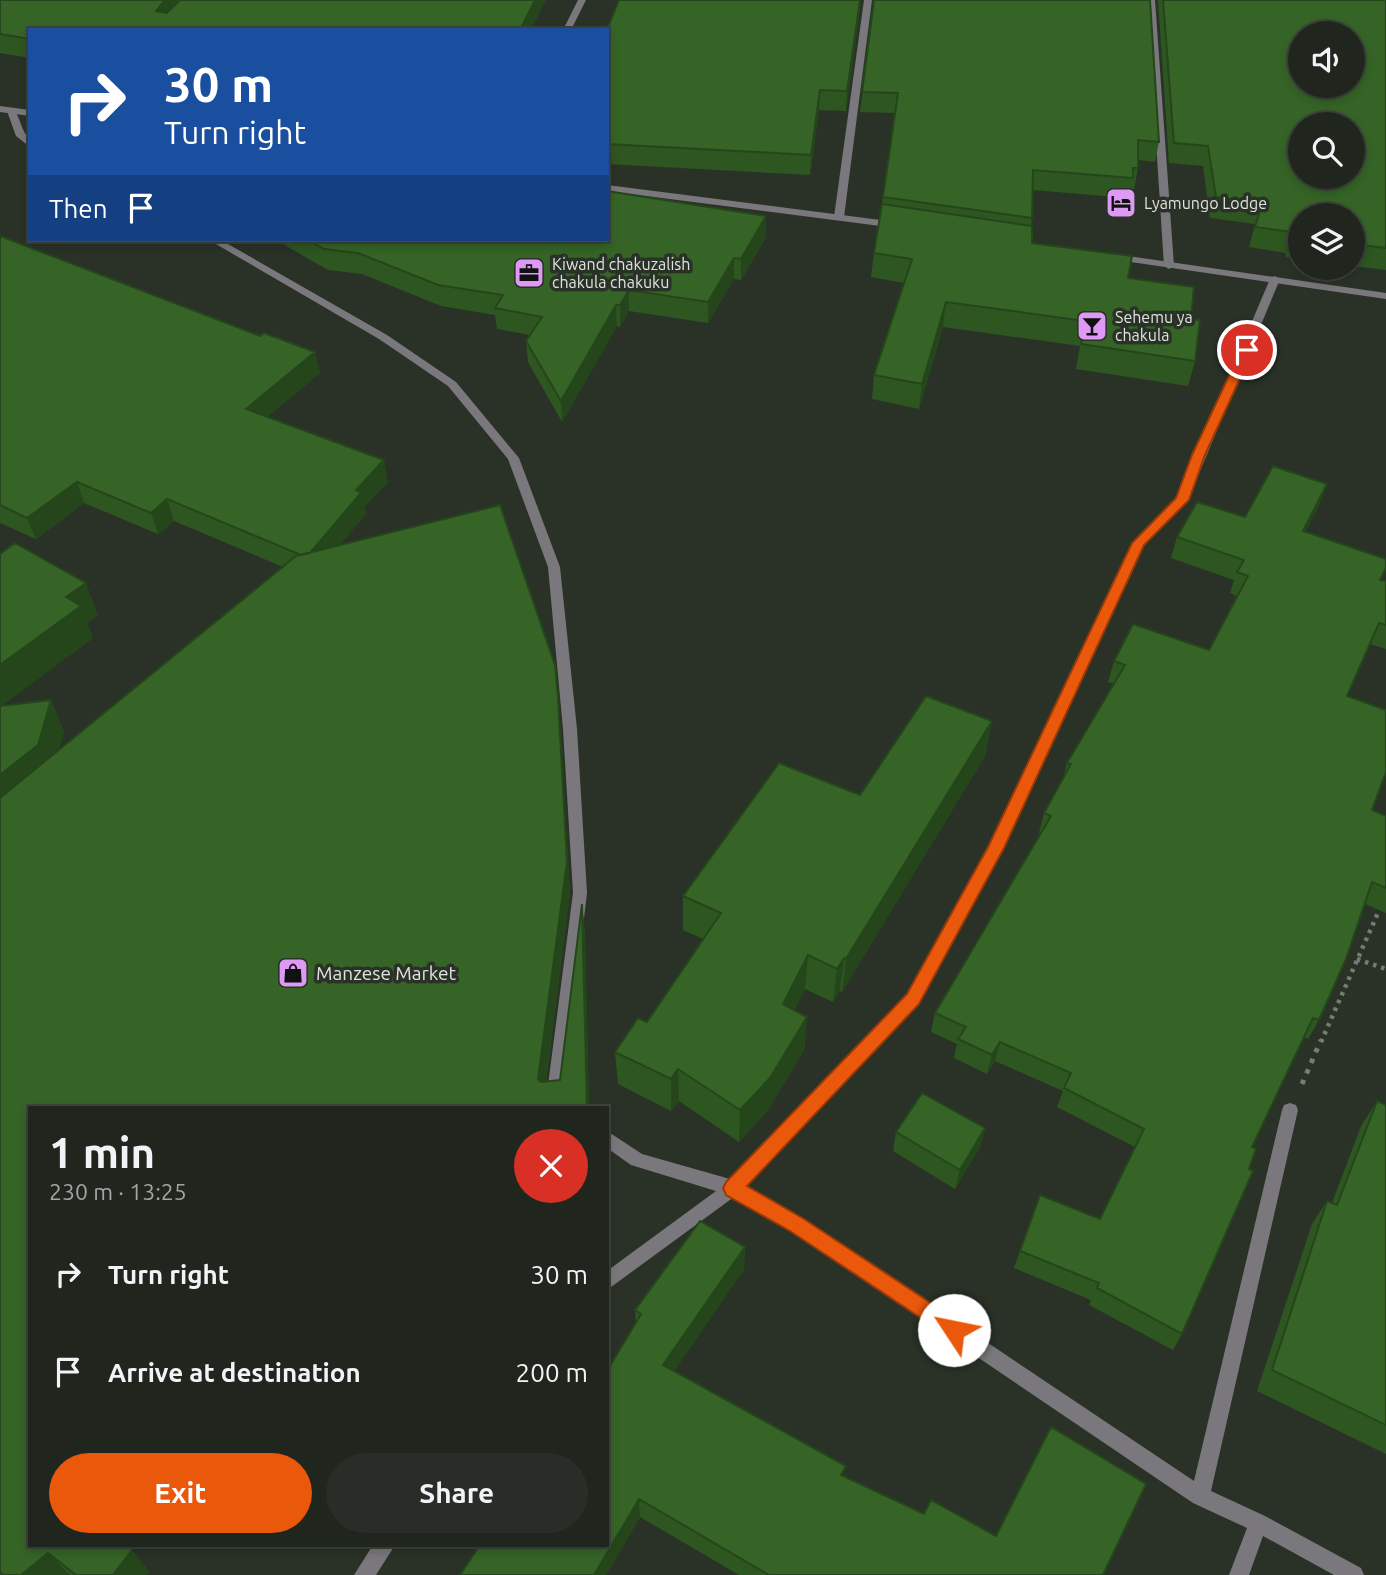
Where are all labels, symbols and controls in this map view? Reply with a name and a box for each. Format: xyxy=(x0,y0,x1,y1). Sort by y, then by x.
map controls xyxy=(1288,21,1365,280)
button: sound xyxy=(1288,21,1365,98)
icon: right xyxy=(49,56,140,147)
text: 30 m xyxy=(164,56,273,111)
button: search xyxy=(1288,112,1365,189)
text: Turn right xyxy=(164,114,306,150)
hotel icon: Lyamungo Lodge xyxy=(1104,186,1138,220)
icon: arrive xyxy=(122,189,160,227)
text: Then xyxy=(49,194,108,223)
place label: Lyamungo Lodge xyxy=(1144,194,1267,212)
button: layers xyxy=(1288,203,1365,280)
place label: Kiwand chakuzalish chakula chakuku xyxy=(552,255,690,291)
office icon: Kiwand chakuzalish chakula chakuku xyxy=(512,256,546,290)
place label: Sehemu ya chakula xyxy=(1115,308,1193,344)
bar icon: Sehemu ya chakula xyxy=(1075,309,1109,343)
pin xyxy=(1217,320,1277,380)
icon: arrive xyxy=(1228,331,1266,369)
shop icon: Manzese Market xyxy=(276,956,310,990)
place label: Manzese Market xyxy=(316,962,457,984)
text: 1 min xyxy=(49,1129,155,1176)
button: close xyxy=(514,1129,588,1203)
text: 230 m · 13:25 xyxy=(49,1179,187,1204)
icon: right xyxy=(49,1255,87,1293)
text: Turn right xyxy=(108,1260,229,1289)
text: 30 m xyxy=(530,1260,588,1289)
position arrow xyxy=(917,1293,991,1367)
icon: arrive xyxy=(49,1353,87,1391)
text: Arrive at destination xyxy=(108,1358,361,1387)
text: 200 m xyxy=(516,1358,588,1387)
button: Exit xyxy=(49,1453,312,1533)
button: Share xyxy=(326,1453,588,1533)

